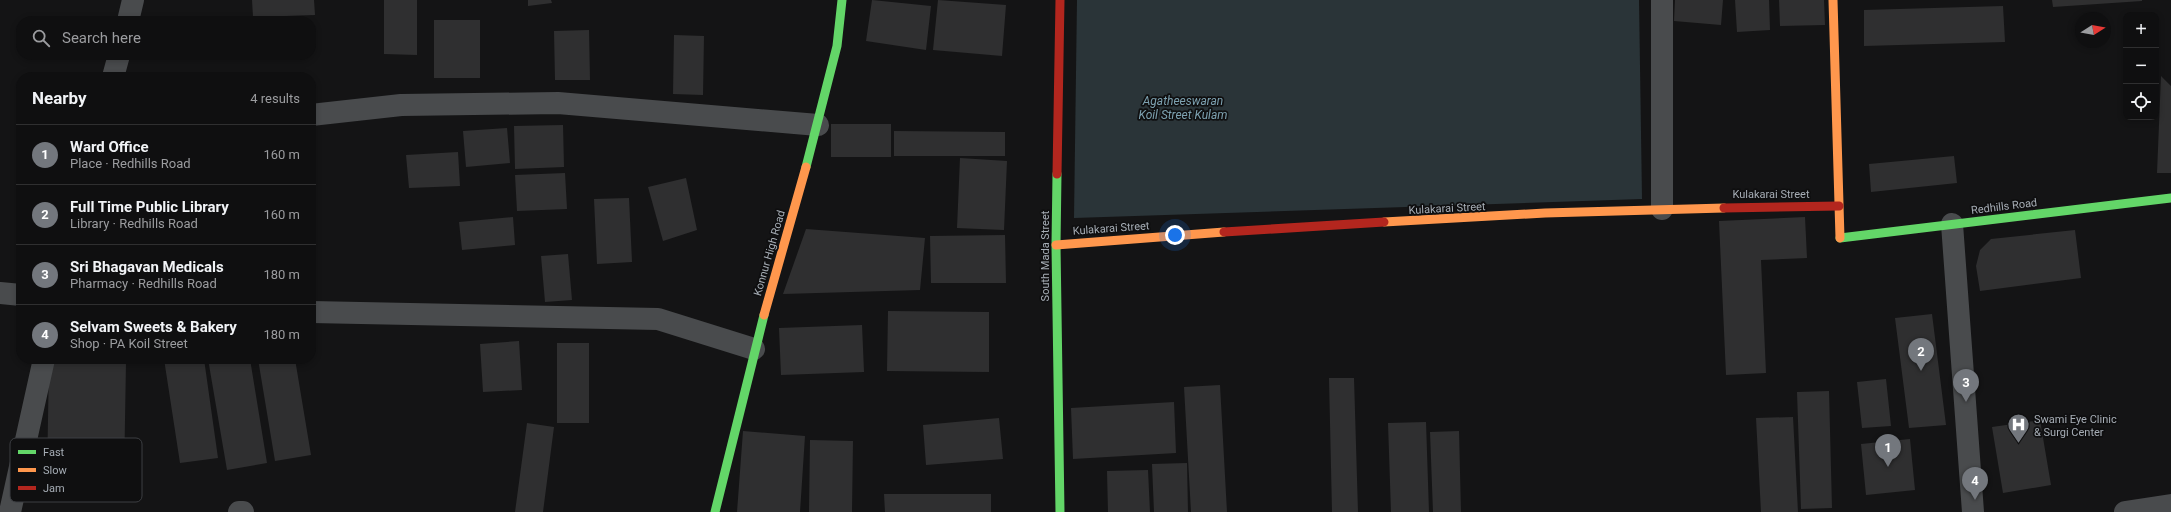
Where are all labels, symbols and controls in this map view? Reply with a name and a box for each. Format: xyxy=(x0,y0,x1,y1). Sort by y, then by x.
north arrow xyxy=(2075,12,2111,48)
map controls xyxy=(2123,12,2159,120)
button: + xyxy=(2123,12,2159,48)
search box xyxy=(16,16,316,60)
icon: search xyxy=(30,27,52,49)
text: Search here xyxy=(62,29,141,47)
button: − xyxy=(2123,48,2159,84)
button: locate xyxy=(2123,84,2159,120)
text: Nearby xyxy=(32,88,87,108)
text: 4 results xyxy=(250,91,300,106)
water label: Agatheeswaran Koil Street Kulam xyxy=(1139,94,1228,122)
text: Ward Office xyxy=(70,138,149,156)
text: 1 xyxy=(41,147,49,162)
text: 160 m xyxy=(263,147,300,162)
text: Place · Redhills Road xyxy=(70,156,191,171)
street label: Kulakarai Street xyxy=(1733,188,1810,201)
street label: Redhills Road xyxy=(1970,196,2038,217)
text: Full Time Public Library xyxy=(70,198,229,216)
street label: Kulakarai Street xyxy=(1408,200,1486,217)
text: 2 xyxy=(41,207,49,222)
text: 160 m xyxy=(263,207,300,222)
street label: Konnur High Road xyxy=(751,209,788,297)
street label: South Mada Street xyxy=(1039,210,1052,301)
text: Library · Redhills Road xyxy=(70,216,198,231)
street label: Kulakarai Street xyxy=(1072,219,1150,238)
your location xyxy=(1165,225,1185,245)
text: Sri Bhagavan Medicals xyxy=(70,258,224,276)
text: 3 xyxy=(41,267,49,282)
text: 180 m xyxy=(263,267,300,282)
text: Pharmacy · Redhills Road xyxy=(70,276,217,291)
text: Selvam Sweets & Bakery xyxy=(70,318,237,336)
text: 4 xyxy=(41,327,49,342)
text: 180 m xyxy=(263,327,300,342)
text: Shop · PA Koil Street xyxy=(70,336,188,351)
pin: 2 xyxy=(1908,338,1934,371)
pin: 3 xyxy=(1953,369,1979,402)
hospital icon: Swami Eye Clinic & Surgi Center xyxy=(2005,412,2031,445)
place label: Swami Eye Clinic & Surgi Center xyxy=(2034,413,2117,439)
pin: 1 xyxy=(1875,434,1901,467)
legend xyxy=(10,438,142,502)
text: Fast xyxy=(43,446,65,459)
text: Slow xyxy=(43,464,67,477)
pin: 4 xyxy=(1962,467,1988,500)
text: Jam xyxy=(43,482,65,495)

